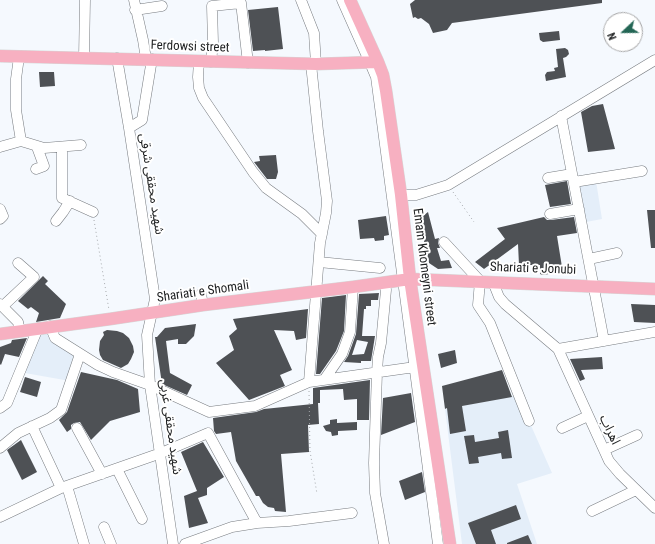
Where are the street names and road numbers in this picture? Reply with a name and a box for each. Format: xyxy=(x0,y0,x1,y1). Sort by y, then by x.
street label: Ferdowsi street xyxy=(150,38,230,56)
street label: شهید محققی شرقی xyxy=(135,132,167,236)
street label: Emam Khomeyni street xyxy=(409,207,439,327)
street label: Shariati e Jonubi xyxy=(490,260,576,278)
street label: Shariati e Shomali xyxy=(156,278,250,306)
street label: شهید محققی غربی xyxy=(156,378,184,476)
street label: اهراب xyxy=(595,412,623,448)

